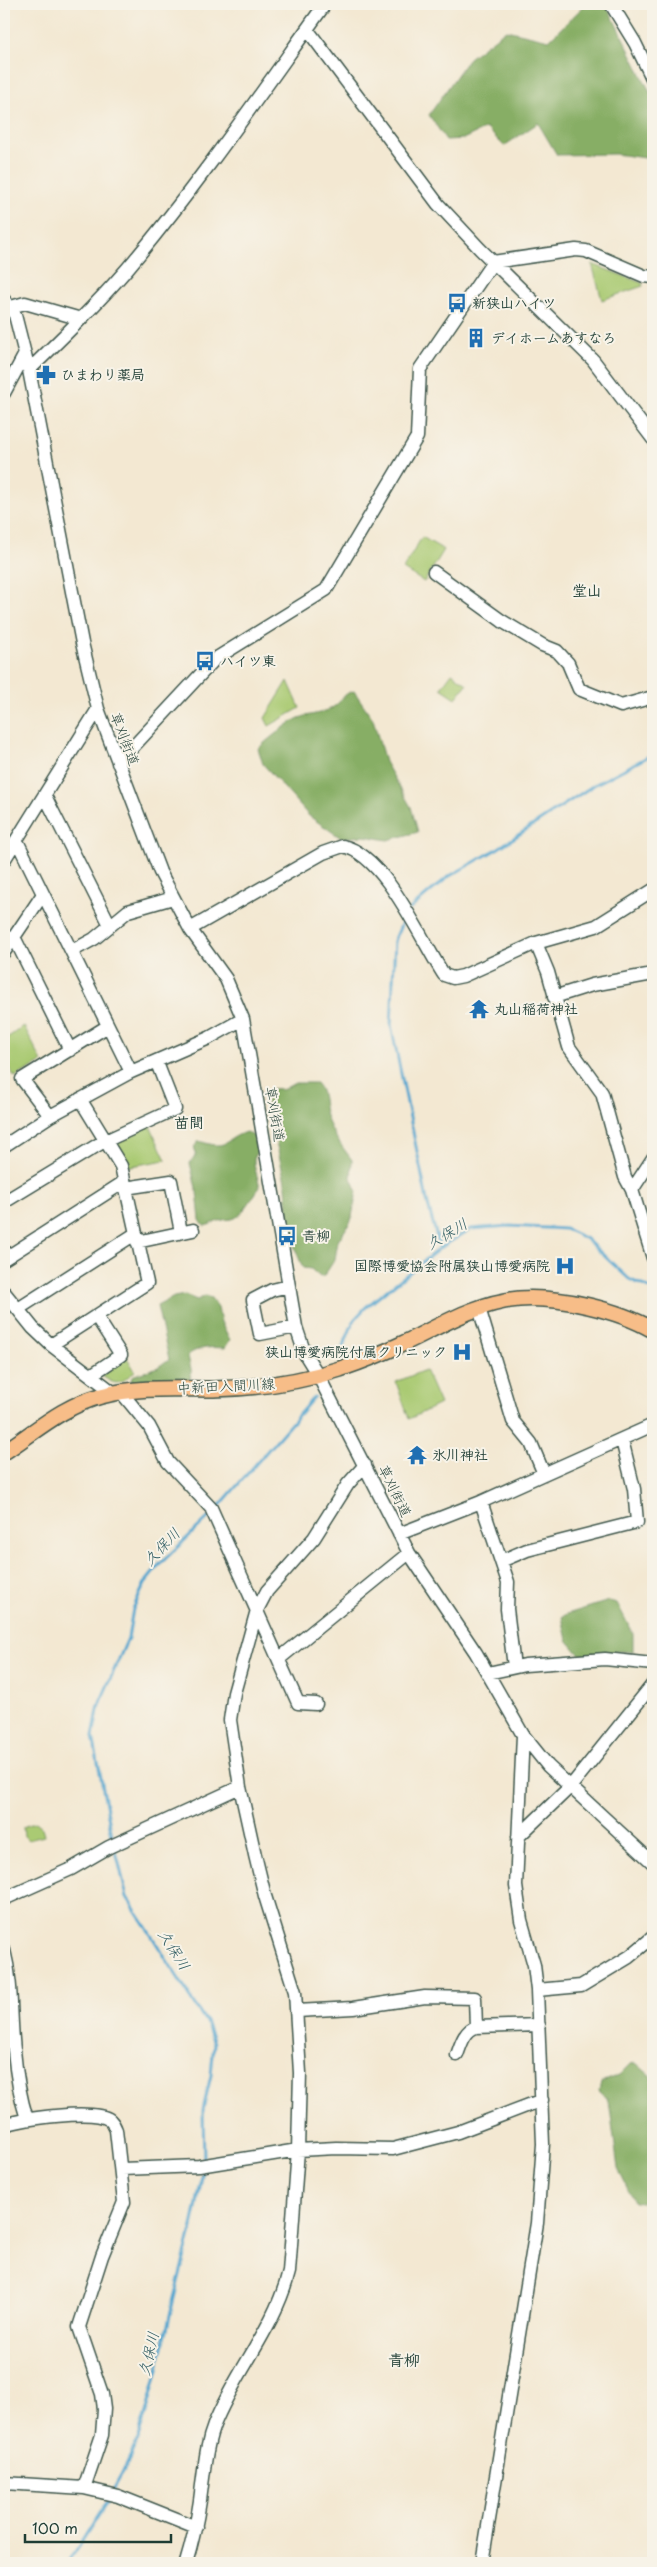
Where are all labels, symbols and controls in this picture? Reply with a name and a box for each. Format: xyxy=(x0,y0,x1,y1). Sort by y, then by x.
bus stop icon: 新狭山ハイツ xyxy=(446,292,468,314)
place label: 新狭山ハイツ xyxy=(472,292,556,313)
building icon: デイホームあすなろ xyxy=(465,327,487,349)
place label: デイホームあすなろ xyxy=(491,327,616,348)
pharmacy icon: ひまわり薬局 xyxy=(35,364,57,386)
place label: ひまわり薬局 xyxy=(61,364,145,385)
district label: 堂山 xyxy=(572,578,602,601)
bus stop icon: ハイツ東 xyxy=(194,650,216,672)
place label: ハイツ東 xyxy=(220,650,276,671)
street label: 草刈街道 xyxy=(106,709,145,769)
temple icon: 丸山稲荷神社 xyxy=(468,998,490,1020)
place label: 丸山稲荷神社 xyxy=(494,998,578,1019)
street label: 草刈街道 xyxy=(260,1085,291,1143)
district label: 苗間 xyxy=(174,1110,204,1133)
water label: 久保川 xyxy=(421,1211,471,1254)
bus stop icon: 青柳 xyxy=(276,1225,298,1247)
place label: 青柳 xyxy=(302,1225,330,1246)
place label: 国際博愛協会附属狭山博愛病院 xyxy=(354,1255,550,1276)
hospital icon: 国際博愛協会附属狭山博愛病院 xyxy=(554,1255,576,1277)
place label: 狭山博愛病院付属クリニック xyxy=(265,1341,447,1362)
hospital icon: 狭山博愛病院付属クリニック xyxy=(451,1341,473,1363)
street label: 中新田入間川線 xyxy=(176,1372,275,1399)
temple icon: 氷川神社 xyxy=(406,1444,428,1466)
place label: 氷川神社 xyxy=(432,1444,488,1465)
street label: 草刈街道 xyxy=(374,1461,417,1521)
water label: 久保川 xyxy=(137,1522,185,1570)
water label: 久保川 xyxy=(154,1924,197,1974)
water label: 久保川 xyxy=(131,2329,164,2378)
district label: 青柳 xyxy=(388,2347,420,2371)
scale bar xyxy=(25,2512,171,2544)
text: 100 m xyxy=(32,2516,78,2539)

